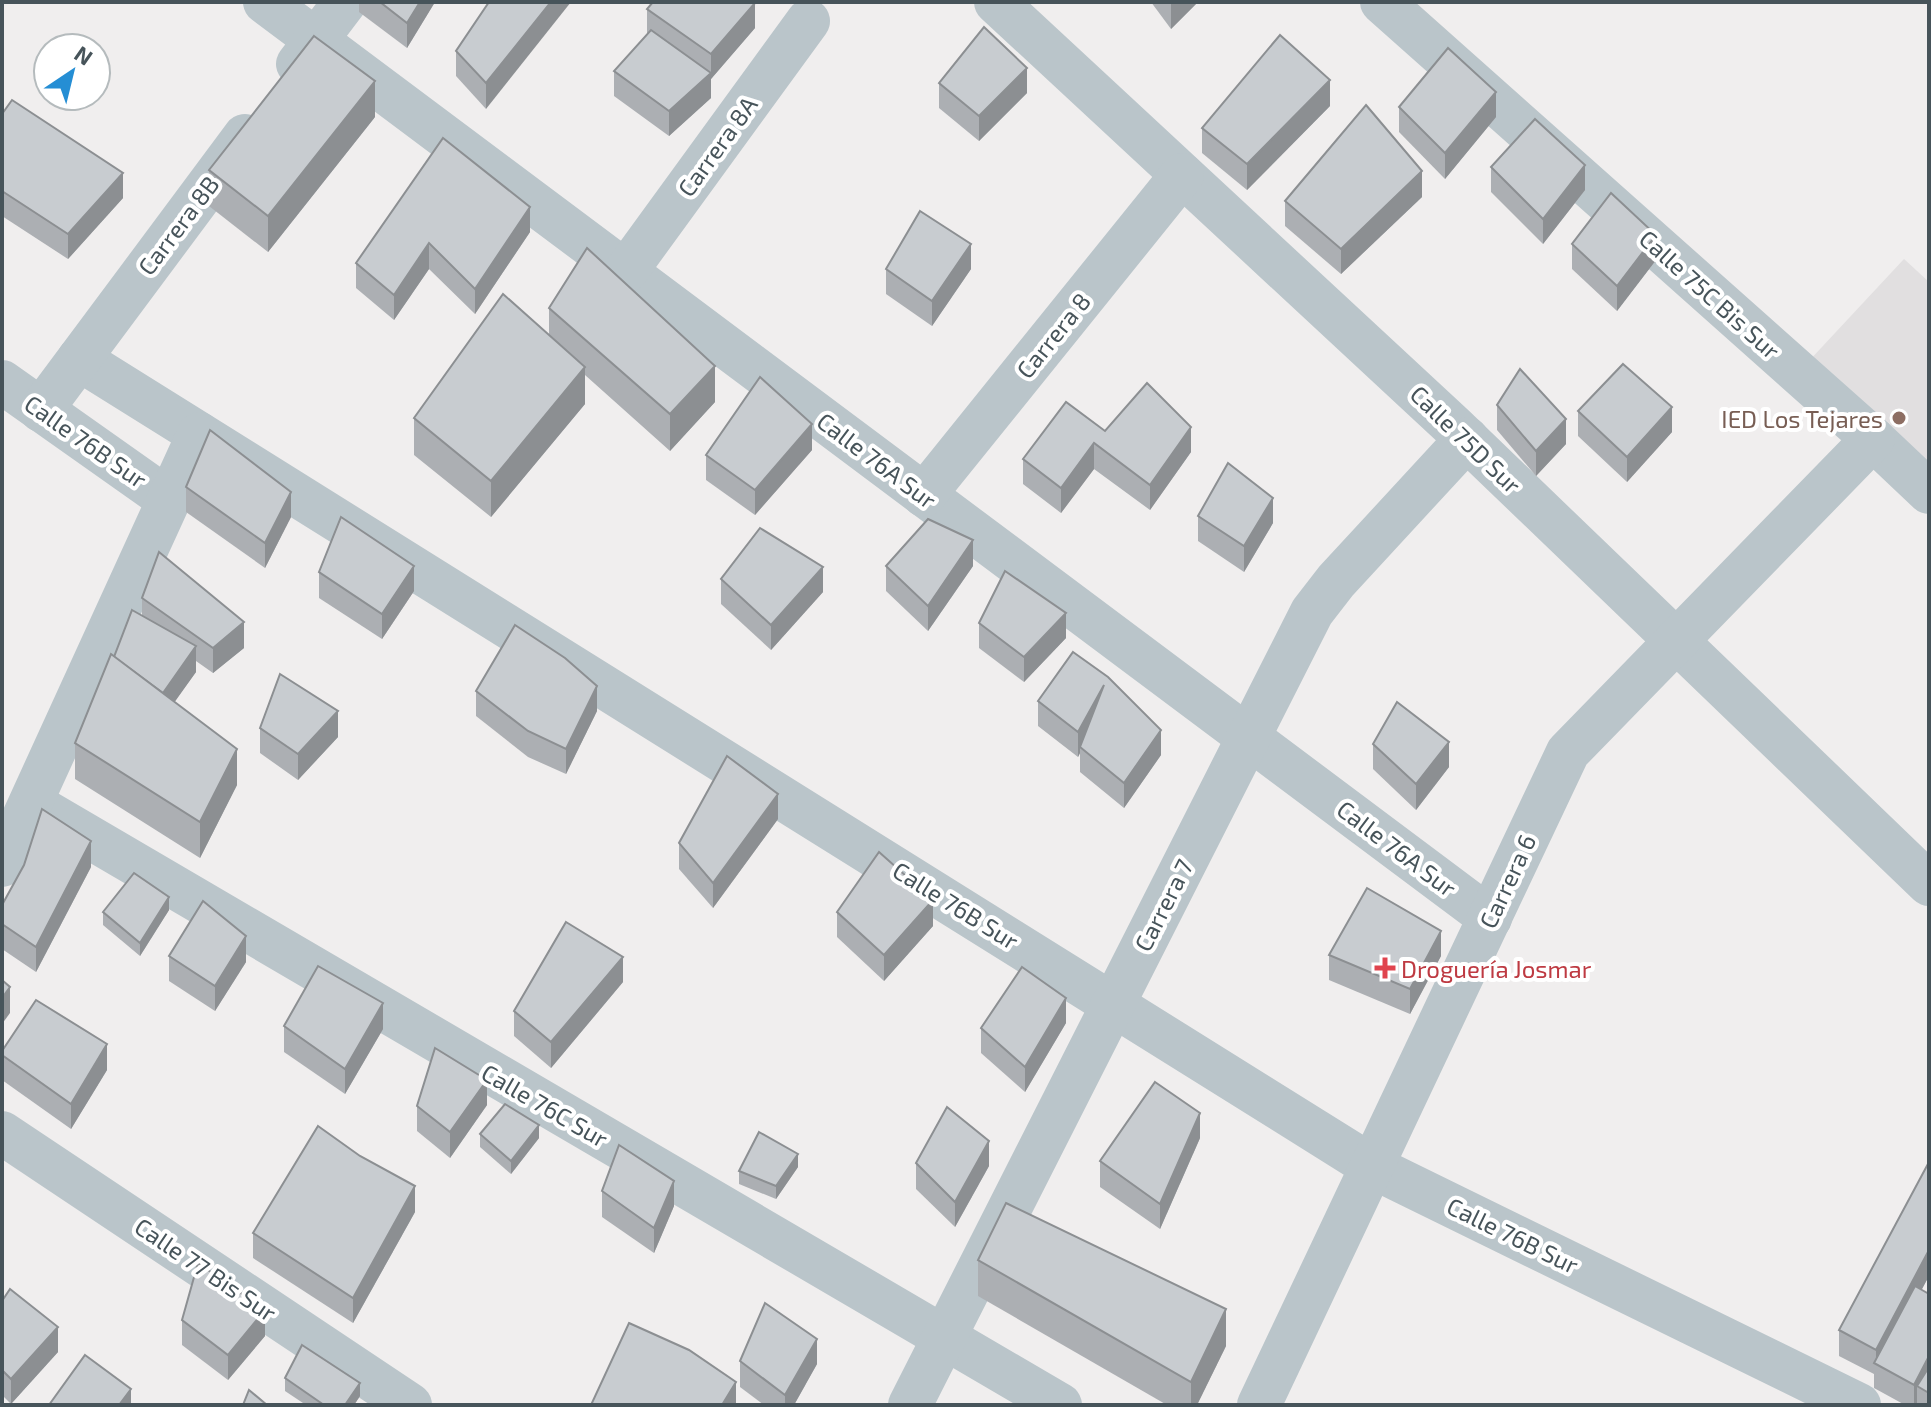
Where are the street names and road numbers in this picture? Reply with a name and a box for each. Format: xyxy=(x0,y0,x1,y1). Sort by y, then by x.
street label: Carrera 8A xyxy=(671,90,763,202)
street label: Carrera 8B xyxy=(131,170,225,280)
street label: Calle 75C Bis Sur xyxy=(1634,223,1786,365)
street label: Carrera 8 xyxy=(1010,286,1096,384)
street label: Calle 75D Sur xyxy=(1405,379,1528,499)
street label: Calle 76B Sur xyxy=(19,388,153,494)
street label: Calle 76A Sur xyxy=(812,406,943,514)
street label: Calle 76A Sur xyxy=(1332,794,1463,902)
street label: Carrera 6 xyxy=(1473,829,1541,933)
street label: Carrera 7 xyxy=(1128,854,1198,956)
street label: Calle 76B Sur xyxy=(888,855,1024,955)
street label: Calle 76C Sur xyxy=(477,1057,614,1153)
street label: Calle 76B Sur xyxy=(1443,1191,1584,1279)
street label: Calle 77 Bis Sur xyxy=(130,1211,283,1327)

